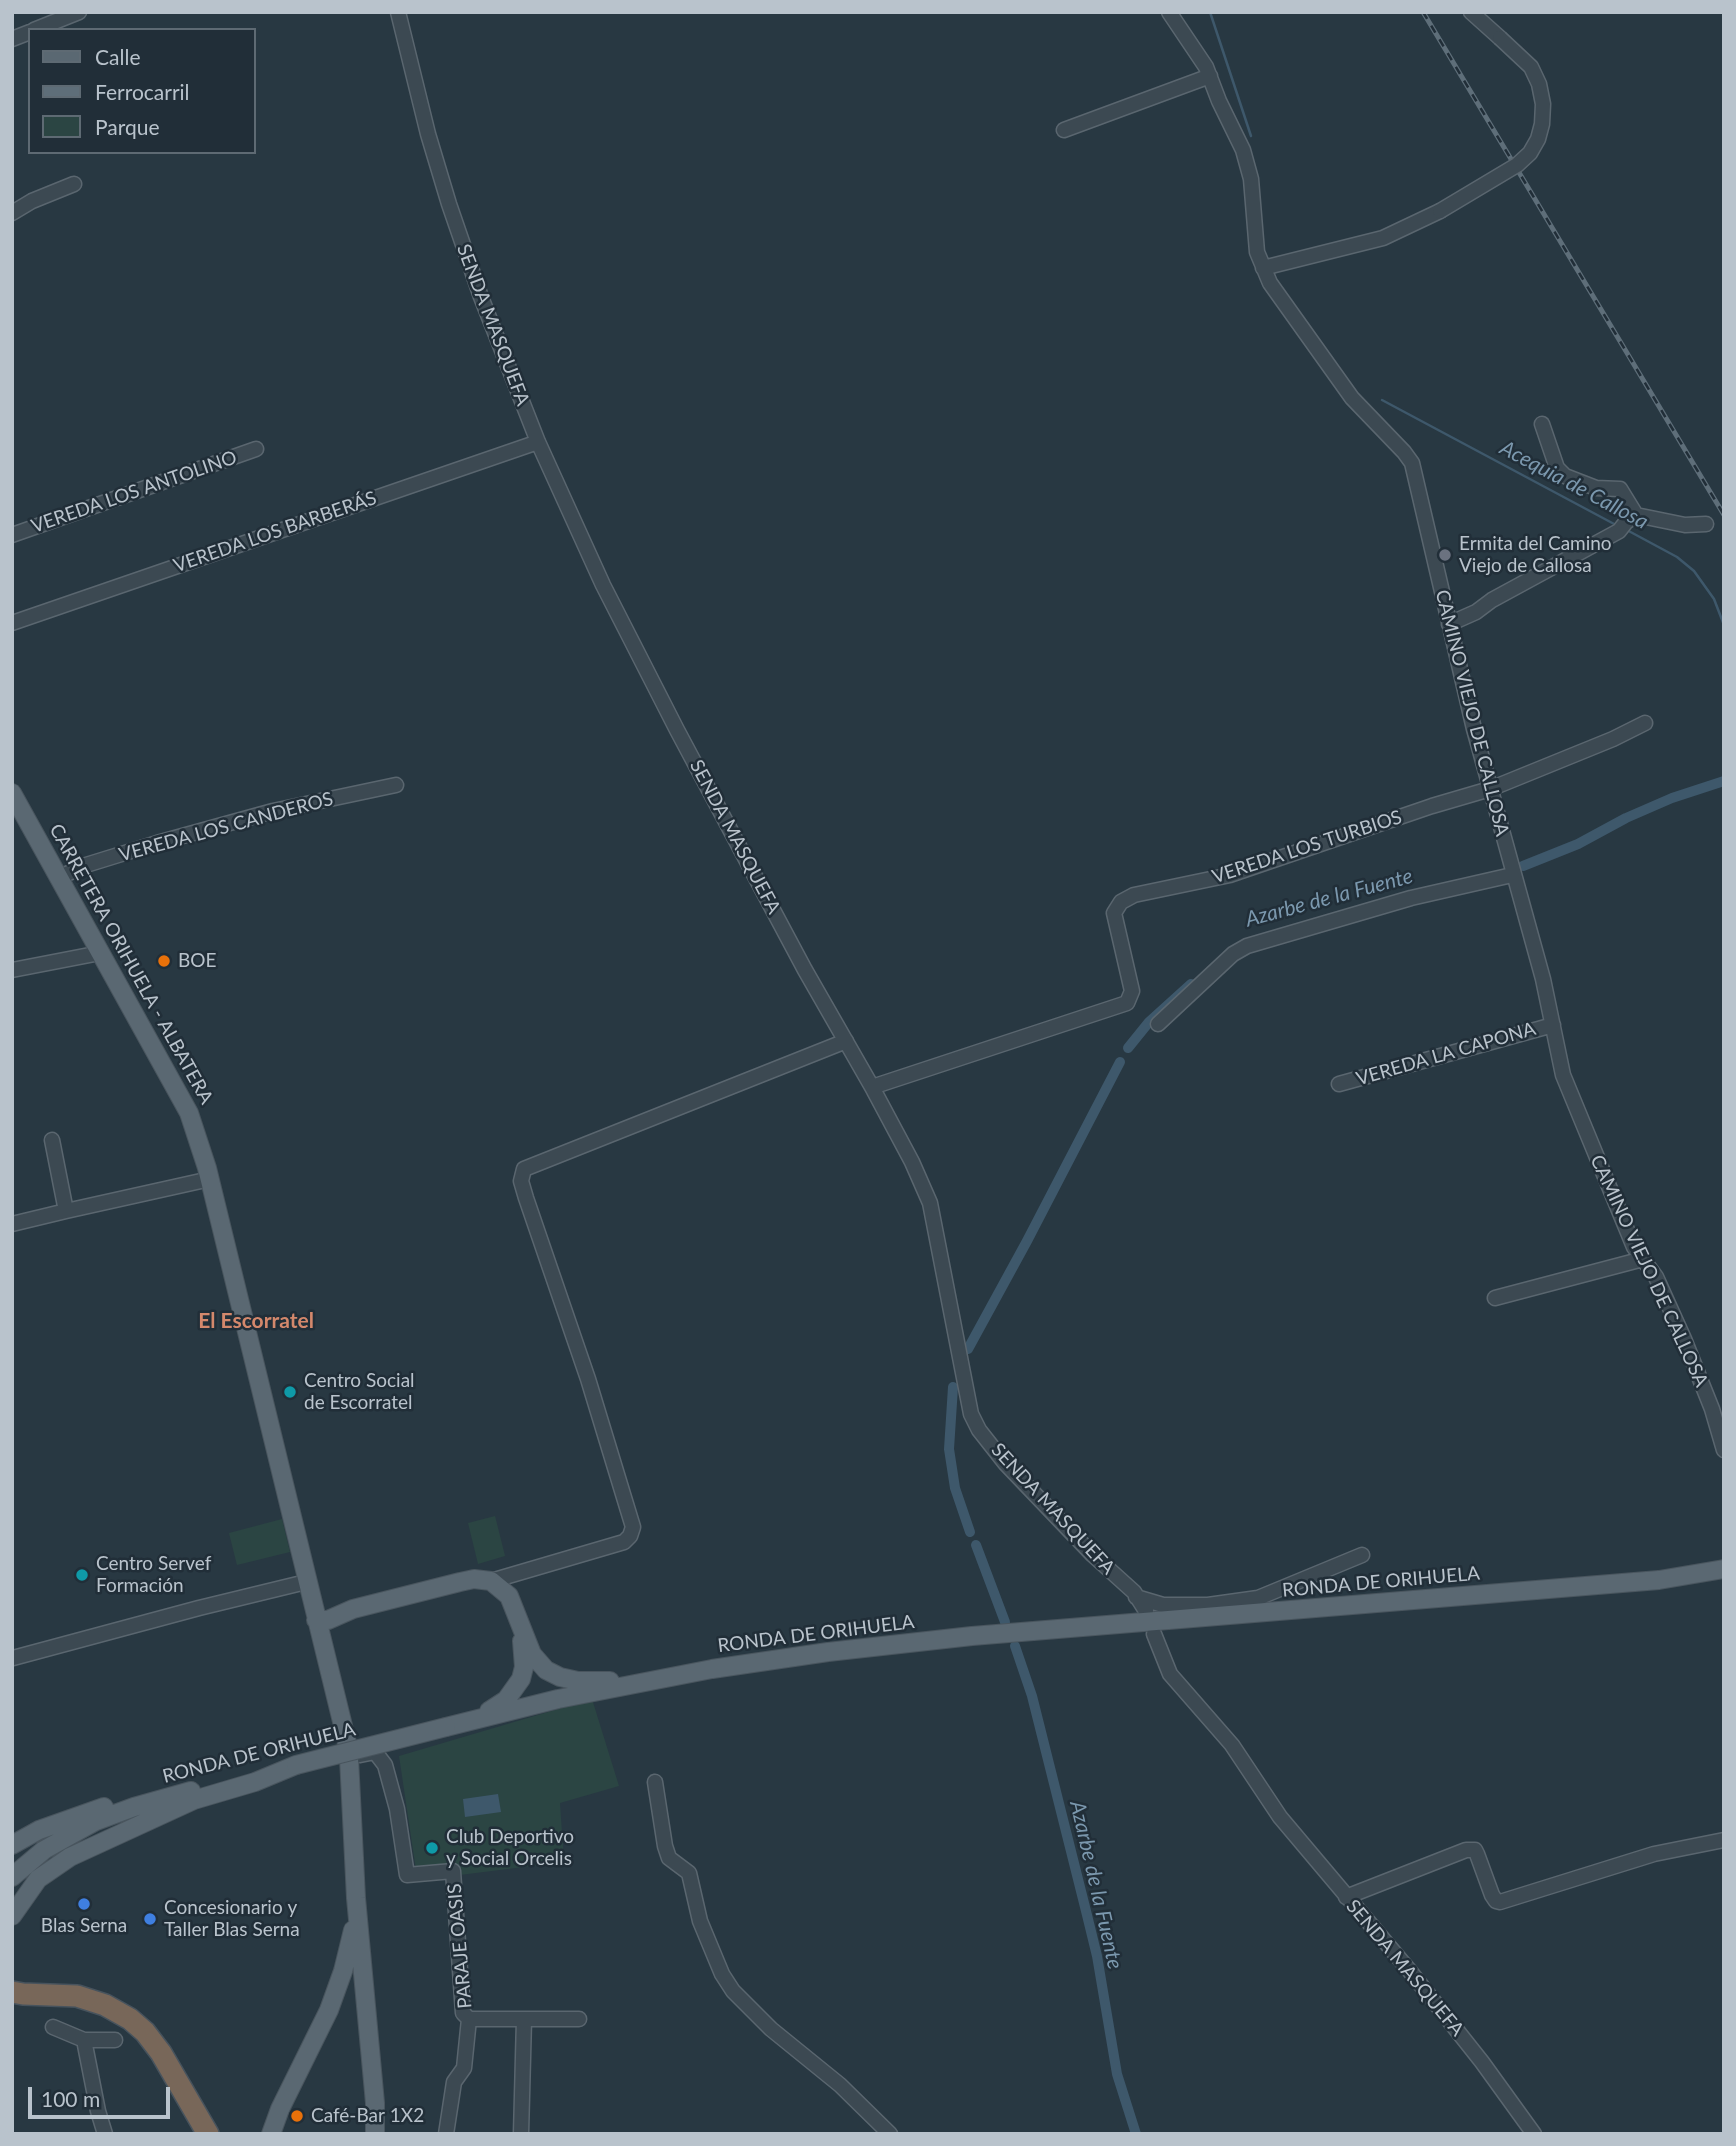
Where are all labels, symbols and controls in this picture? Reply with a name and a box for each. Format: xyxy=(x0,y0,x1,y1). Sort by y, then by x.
legend xyxy=(28,28,256,154)
text: Calle xyxy=(95,44,140,69)
text: Ferrocarril xyxy=(95,79,190,104)
text: Parque xyxy=(95,114,160,139)
street label: SENDA MASQUEFA xyxy=(452,241,534,409)
water label: Acequia de Callosa xyxy=(1496,435,1652,535)
street label: VEREDA LOS ANTOLINO xyxy=(28,446,240,538)
street label: VEREDA LOS BARBERÁS xyxy=(170,487,380,577)
place label: Ermita del Camino Viejo de Callosa xyxy=(1459,533,1612,577)
marker: Ermita del Camino Viejo de Callosa xyxy=(1437,547,1453,563)
street label: CAMINO VIEJO DE CALLOSA xyxy=(1430,587,1514,839)
street label: SENDA MASQUEFA xyxy=(685,756,785,918)
street label: VEREDA LOS CANDEROS xyxy=(116,787,336,867)
street label: VEREDA LOS TURBIOS xyxy=(1209,806,1405,888)
street label: CARRETERA ORIHUELA - ALBATERA xyxy=(44,820,218,1108)
water label: Azarbe de la Fuente xyxy=(1243,864,1415,932)
place label: BOE xyxy=(178,950,216,972)
marker: BOE xyxy=(156,953,172,969)
street label: VEREDA LA CAPONA xyxy=(1354,1017,1538,1091)
street label: CAMINO VIEJO DE CALLOSA xyxy=(1585,1151,1713,1391)
district label: El Escorratel xyxy=(198,1308,314,1334)
place label: Centro Social de Escorratel xyxy=(304,1370,415,1414)
marker: Centro Social de Escorratel xyxy=(282,1384,298,1400)
street label: SENDA MASQUEFA xyxy=(986,1439,1120,1579)
place label: Centro Servef Formación xyxy=(96,1553,211,1597)
street label: RONDA DE ORIHUELA xyxy=(1281,1562,1481,1602)
marker: Centro Servef Formación xyxy=(74,1567,90,1583)
street label: RONDA DE ORIHUELA xyxy=(716,1611,916,1657)
street label: RONDA DE ORIHUELA xyxy=(160,1718,358,1788)
water label: Azarbe de la Fuente xyxy=(1064,1798,1128,1972)
place label: Club Deportivo y Social Orcelis xyxy=(446,1826,574,1870)
marker: Club Deportivo y Social Orcelis xyxy=(424,1840,440,1856)
street label: PARAJE OASIS xyxy=(443,1882,477,2010)
street label: SENDA MASQUEFA xyxy=(1341,1895,1469,2041)
marker: Blas Serna xyxy=(76,1896,92,1912)
place label: Concesionario y Taller Blas Serna xyxy=(164,1897,300,1941)
marker: Concesionario y Taller Blas Serna xyxy=(142,1911,158,1927)
place label: Blas Serna xyxy=(41,1915,127,1937)
scale bar xyxy=(32,2072,173,2116)
text: 100 m xyxy=(41,2086,100,2111)
place label: Café-Bar 1X2 xyxy=(311,2105,424,2127)
marker: Café-Bar 1X2 xyxy=(289,2108,305,2124)

